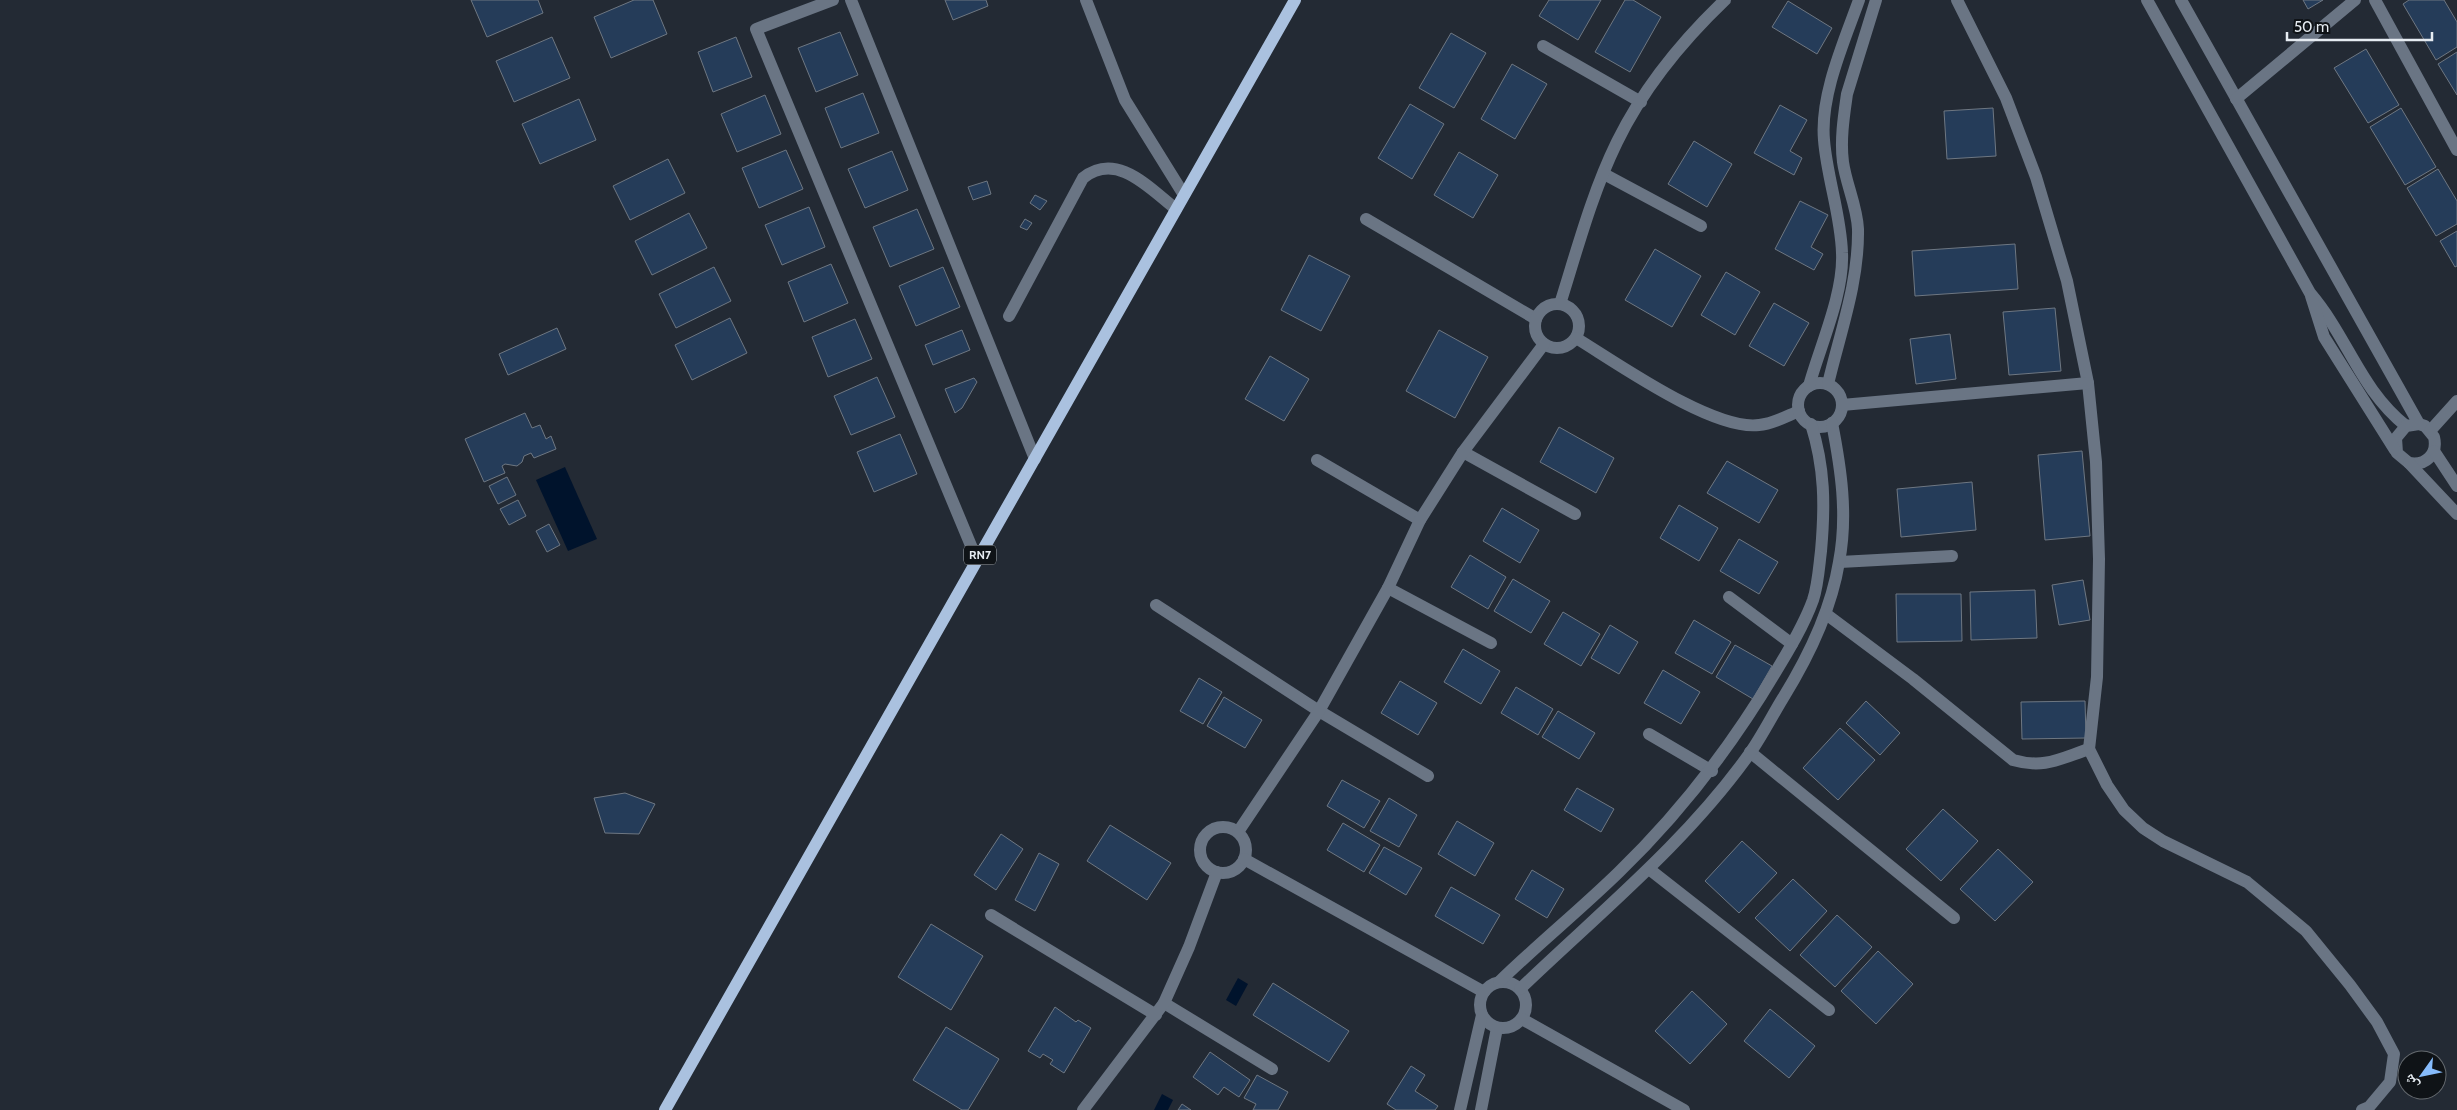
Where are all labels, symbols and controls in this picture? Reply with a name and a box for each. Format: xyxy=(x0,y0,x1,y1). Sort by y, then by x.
scale bar xyxy=(2287,10,2432,42)
text: 50 m xyxy=(2294,18,2329,36)
road number: RN7 xyxy=(964,546,996,564)
north arrow xyxy=(2397,1050,2447,1100)
text: ش xyxy=(2399,1071,2423,1093)

